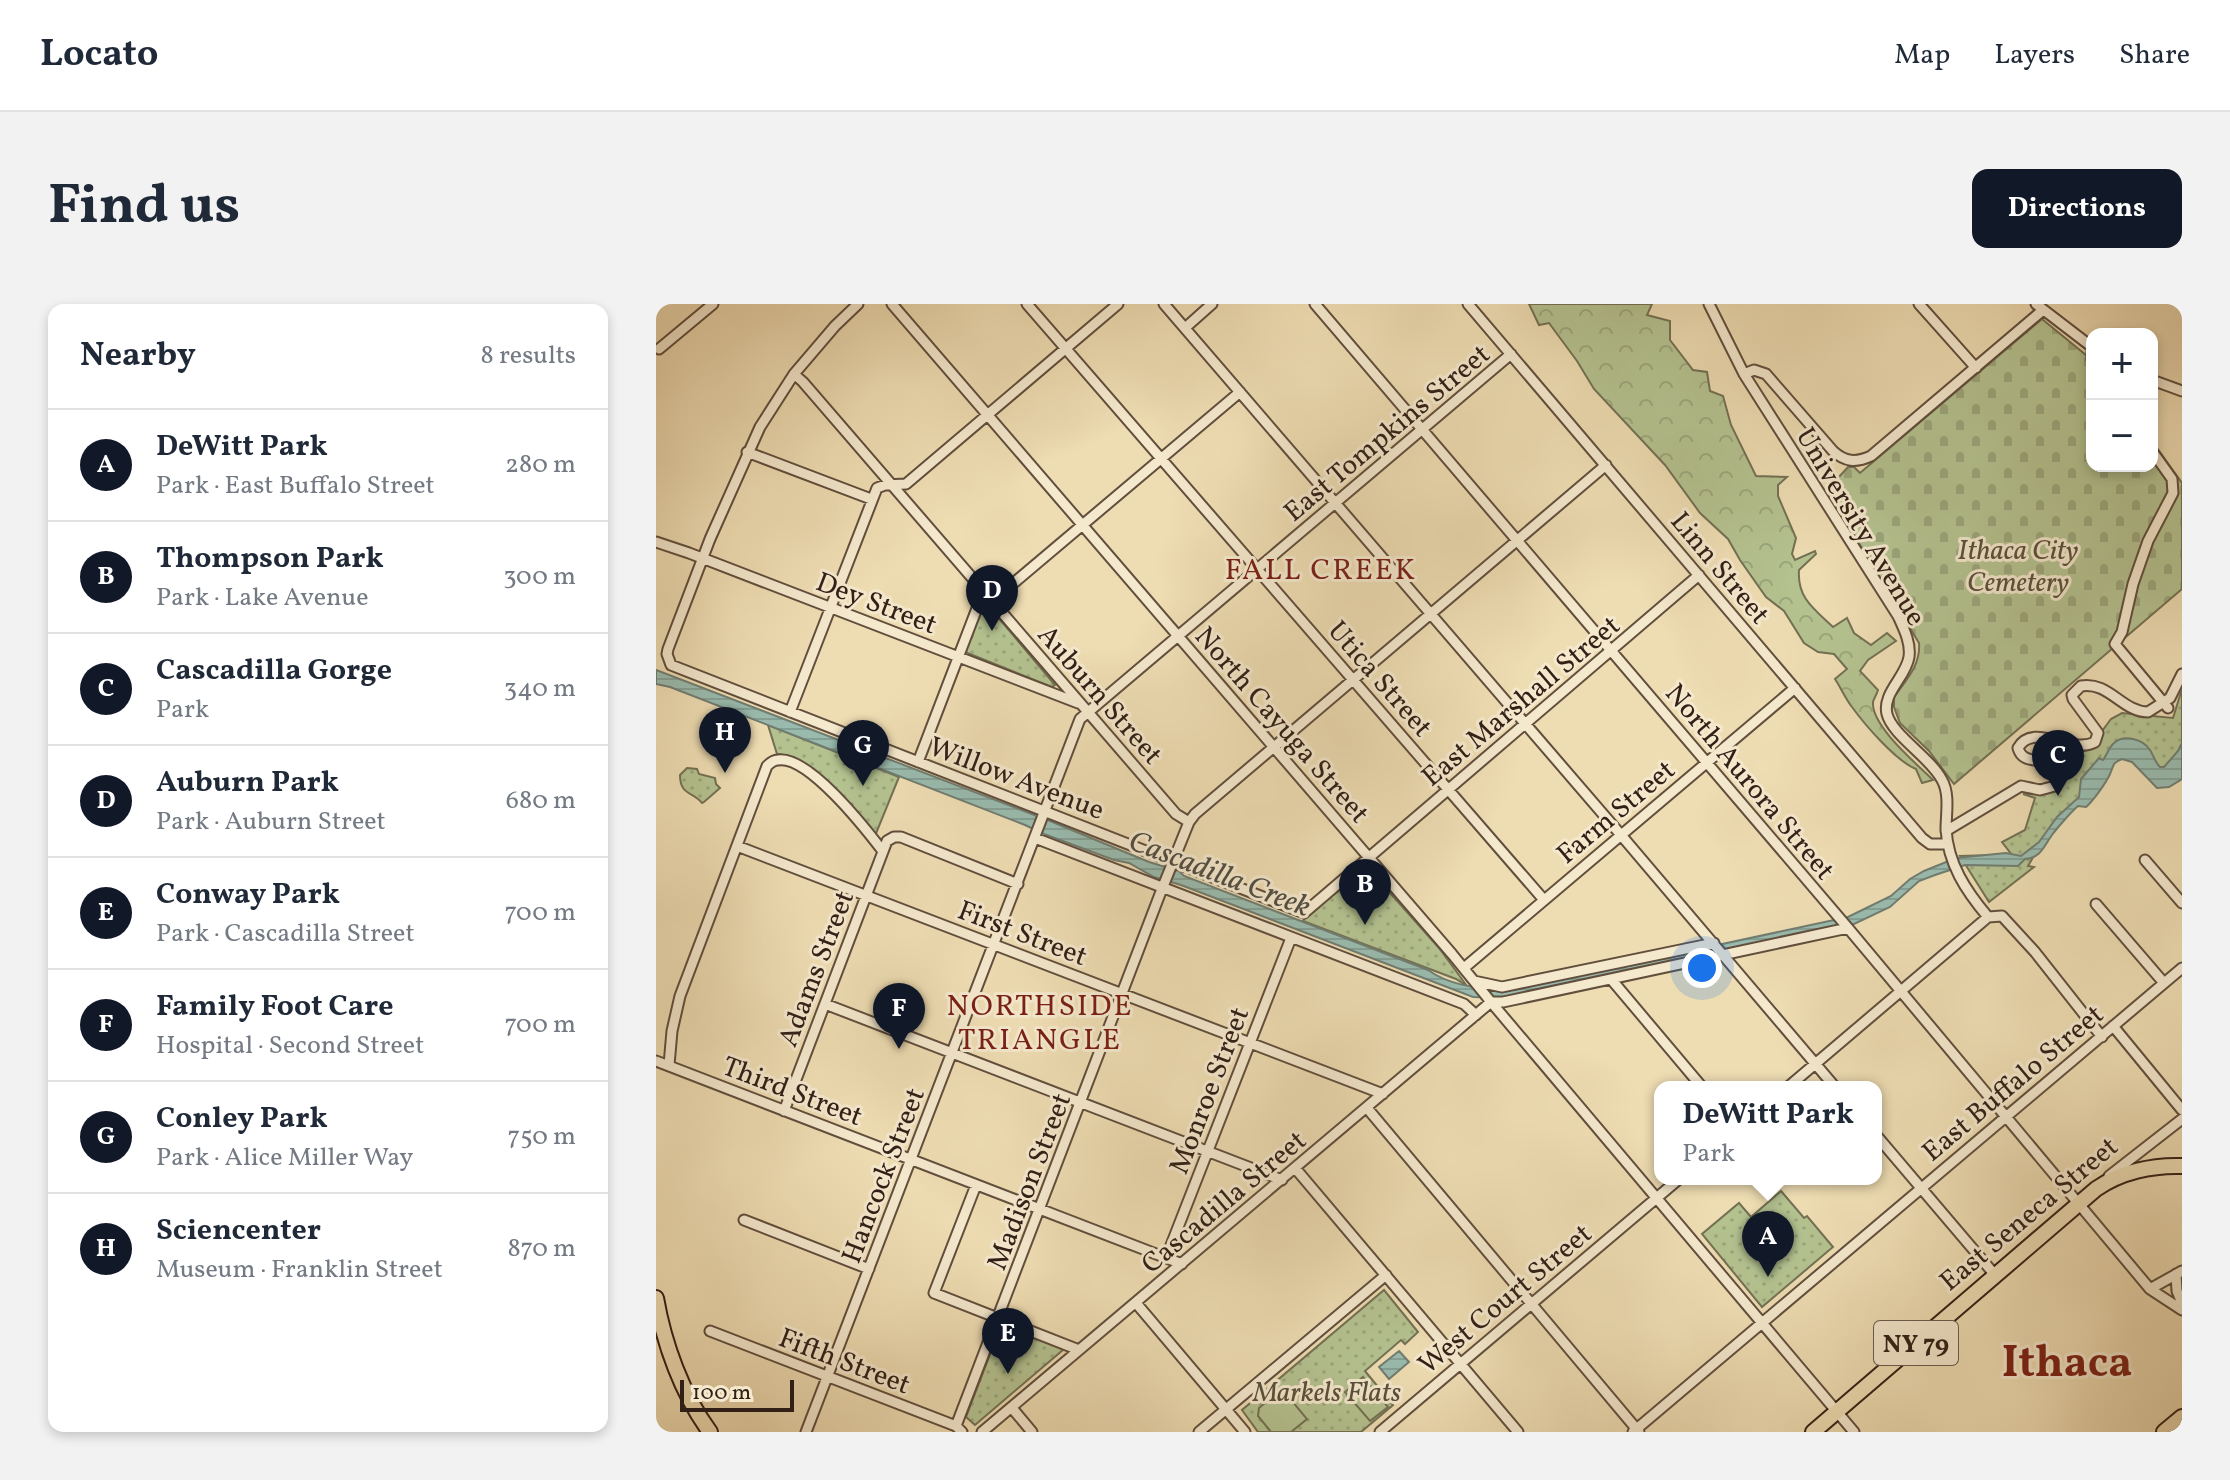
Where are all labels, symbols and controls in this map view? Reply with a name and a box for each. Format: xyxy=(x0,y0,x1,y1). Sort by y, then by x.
text: Locato xyxy=(40,29,158,82)
text: Map xyxy=(1894,36,1950,75)
text: Layers xyxy=(1994,36,2075,75)
text: Share xyxy=(2119,36,2190,75)
text: Find us xyxy=(48,169,240,247)
button: Directions xyxy=(1972,169,2182,248)
map controls xyxy=(2086,328,2158,472)
button: + xyxy=(2086,328,2158,400)
text: Nearby xyxy=(80,333,196,380)
street label: East Tompkins Street xyxy=(1276,336,1499,532)
text: 8 results xyxy=(481,338,576,374)
button: − xyxy=(2086,400,2158,472)
street label: University Avenue xyxy=(1785,421,1935,634)
text: DeWitt Park xyxy=(156,426,328,468)
text: A xyxy=(97,447,115,483)
text: 280 m xyxy=(505,447,576,483)
text: Park · East Buffalo Street xyxy=(156,468,435,504)
street label: Linn Street xyxy=(1660,504,1778,633)
park label: Ithaca City Cemetery xyxy=(1957,532,2079,603)
text: Thompson Park xyxy=(156,538,384,580)
district label: FALL CREEK xyxy=(1225,550,1417,592)
text: B xyxy=(97,559,115,595)
text: 300 m xyxy=(503,559,576,595)
street label: Dey Street xyxy=(810,563,942,645)
pin: D xyxy=(966,565,1018,631)
text: Park · Lake Avenue xyxy=(156,580,368,616)
street label: East Marshall Street xyxy=(1414,607,1629,797)
street label: Utica Street xyxy=(1318,613,1441,746)
street label: Auburn Street xyxy=(1027,617,1171,774)
street label: North Cayuga Street xyxy=(1185,619,1378,832)
text: Cascadilla Gorge xyxy=(156,650,392,692)
text: C xyxy=(98,671,114,707)
text: 340 m xyxy=(504,671,576,707)
street label: North Aurora Street xyxy=(1655,676,1843,889)
text: Park xyxy=(156,692,209,728)
pin: H xyxy=(699,707,751,773)
pin: G xyxy=(837,720,889,786)
street label: Willow Avenue xyxy=(923,728,1109,831)
pin: C xyxy=(2032,730,2084,796)
street label: Farm Street xyxy=(1549,752,1684,874)
text: Auburn Park xyxy=(156,762,339,804)
text: D xyxy=(96,783,116,819)
text: 680 m xyxy=(506,783,576,819)
text: Park · Auburn Street xyxy=(156,804,386,840)
water label: Cascadilla Creek xyxy=(1122,821,1317,929)
pin: B xyxy=(1339,859,1391,925)
text: Conway Park xyxy=(156,874,340,916)
street label: Adams Street xyxy=(770,885,865,1053)
street label: First Street xyxy=(952,892,1093,977)
text: E xyxy=(98,895,114,931)
text: 700 m xyxy=(504,895,576,931)
text: Park · Cascadilla Street xyxy=(156,916,415,952)
your location xyxy=(1682,948,1722,988)
pin: F xyxy=(873,983,925,1049)
text: Family Foot Care xyxy=(156,986,394,1028)
district label: NORTHSIDE TRIANGLE xyxy=(946,986,1134,1062)
street label: East Buffalo Street xyxy=(1914,996,2113,1172)
street label: Monroe Street xyxy=(1161,1002,1260,1180)
text: F xyxy=(98,1007,114,1043)
text: 700 m xyxy=(504,1007,576,1043)
text: Hospital · Second Street xyxy=(156,1028,424,1064)
street label: Third Street xyxy=(716,1048,868,1137)
popup xyxy=(1654,1081,1882,1185)
street label: Hancock Street xyxy=(833,1082,936,1269)
street label: Madison Street xyxy=(979,1088,1082,1276)
text: DeWitt Park xyxy=(1682,1094,1854,1136)
text: Conley Park xyxy=(156,1098,328,1140)
text: G xyxy=(97,1119,115,1155)
text: 750 m xyxy=(508,1119,576,1155)
street label: Cascadilla Street xyxy=(1134,1122,1315,1284)
street label: East Seneca Street xyxy=(1932,1129,2127,1301)
text: Park xyxy=(1682,1136,1735,1172)
text: Park · Alice Miller Way xyxy=(156,1140,413,1176)
text: Sciencenter xyxy=(156,1210,321,1252)
pin: A xyxy=(1742,1211,1794,1277)
street label: West Court Street xyxy=(1410,1216,1601,1384)
text: H xyxy=(96,1231,116,1267)
text: 870 m xyxy=(507,1231,576,1267)
text: Museum · Franklin Street xyxy=(156,1252,443,1288)
pin: E xyxy=(982,1308,1034,1374)
street label: Fifth Street xyxy=(773,1319,916,1405)
road number: NY 79 xyxy=(1874,1321,1958,1365)
district label: Ithaca xyxy=(2002,1334,2132,1395)
park label: Markels Flats xyxy=(1252,1374,1401,1413)
scale bar xyxy=(680,1376,794,1412)
text: 100 m xyxy=(692,1378,751,1409)

